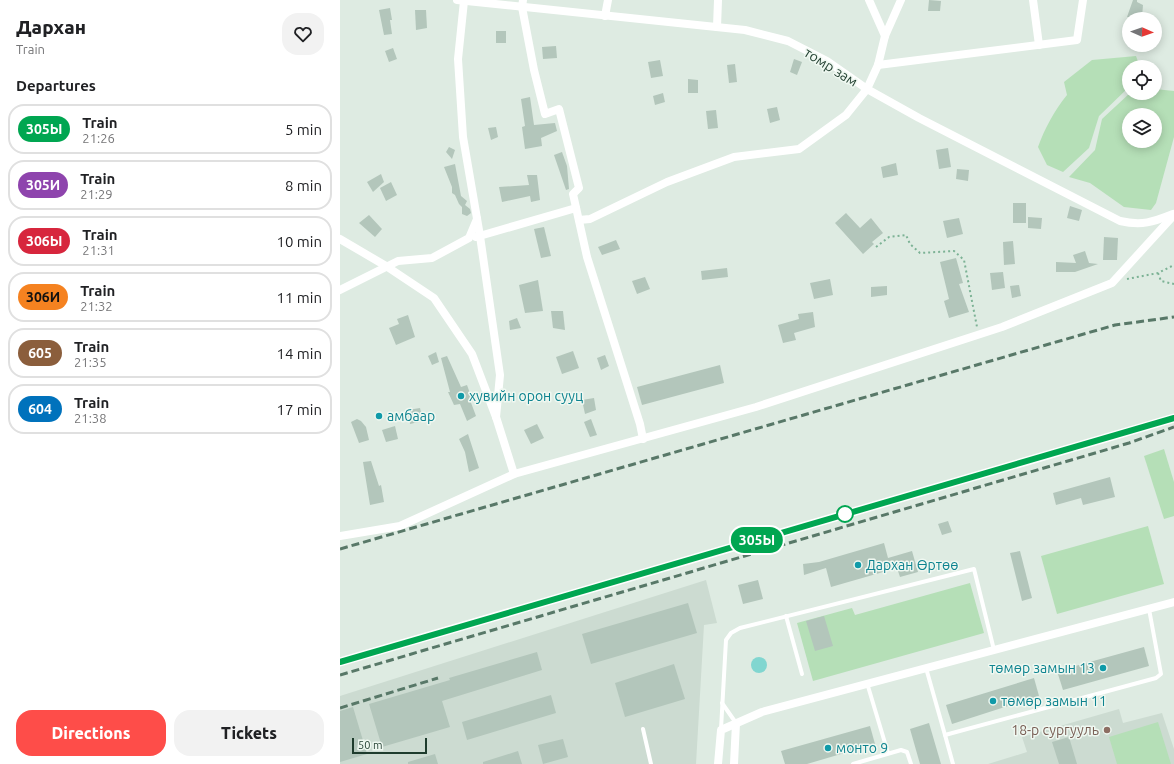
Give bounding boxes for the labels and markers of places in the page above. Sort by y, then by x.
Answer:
place label: хувийн орон сууц [469,388,583,404]
marker: хувийн орон сууц [456,391,466,401]
place label: амбаар [387,408,435,424]
marker: амбаар [374,411,384,421]
unlabelled marker [836,505,854,523]
place label: Дархан Өртөө [866,557,958,573]
marker: Дархан Өртөө [853,560,863,570]
place label: төмөр замын 13 [989,660,1095,676]
marker: төмөр замын 13 [1098,663,1108,673]
place label: төмөр замын 11 [1001,693,1107,709]
marker: төмөр замын 11 [988,696,998,706]
place label: 18-р сургууль [1011,722,1099,738]
marker: 18-р сургууль [1102,725,1112,735]
place label: монто 9 [836,740,888,756]
marker: монто 9 [823,743,833,753]

